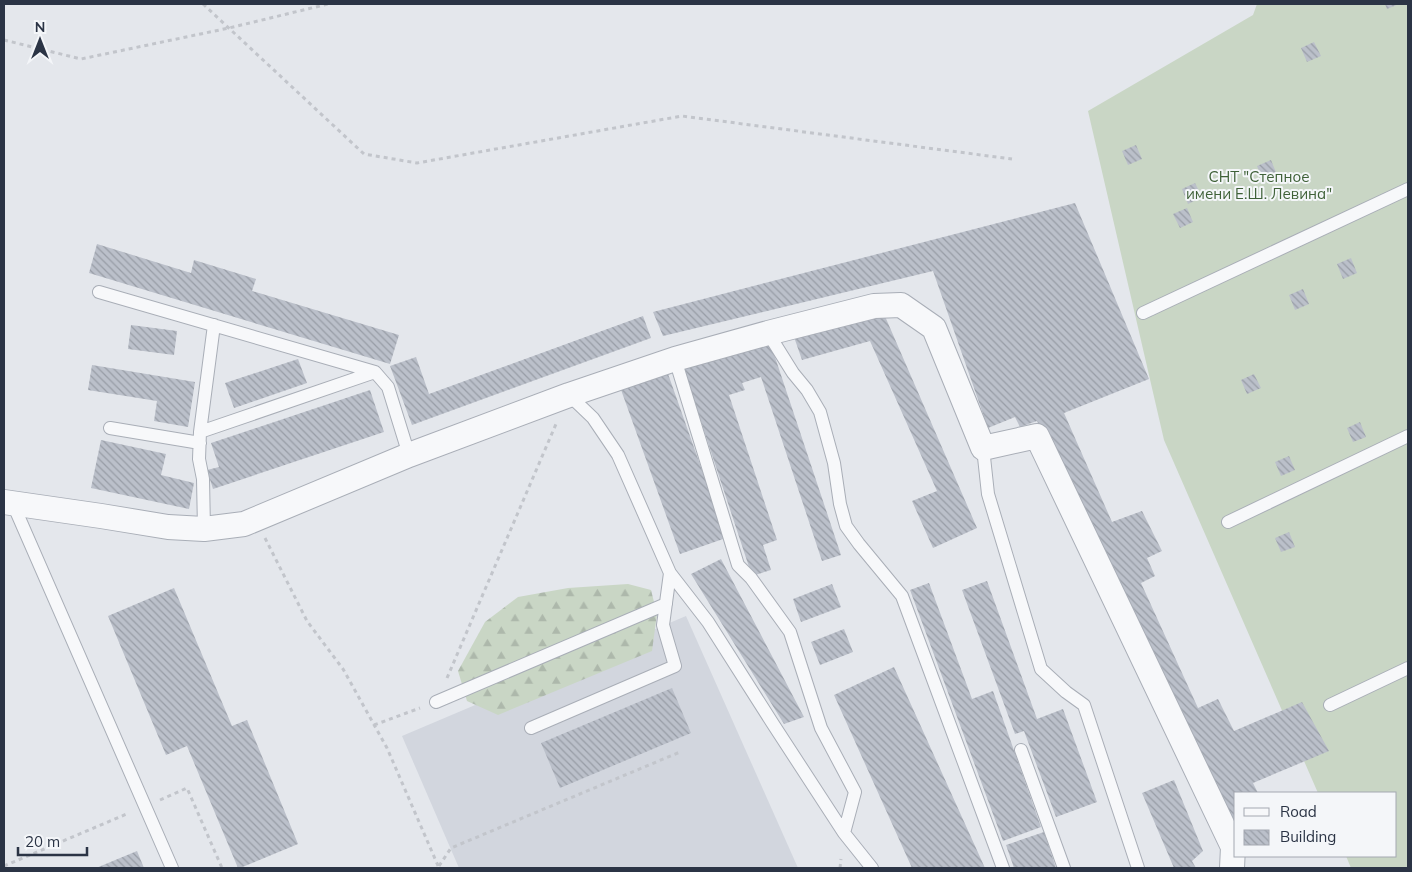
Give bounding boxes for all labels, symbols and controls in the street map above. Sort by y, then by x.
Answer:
north arrow [15,15,65,65]
text: N [35,18,45,36]
park label: СНТ "Степное имени Е.Ш. Левина" [1186,167,1332,203]
legend [1234,792,1397,857]
text: Road [1280,802,1317,821]
scale bar [18,824,86,856]
text: Building [1280,827,1336,846]
text: 20 m [25,832,60,851]

